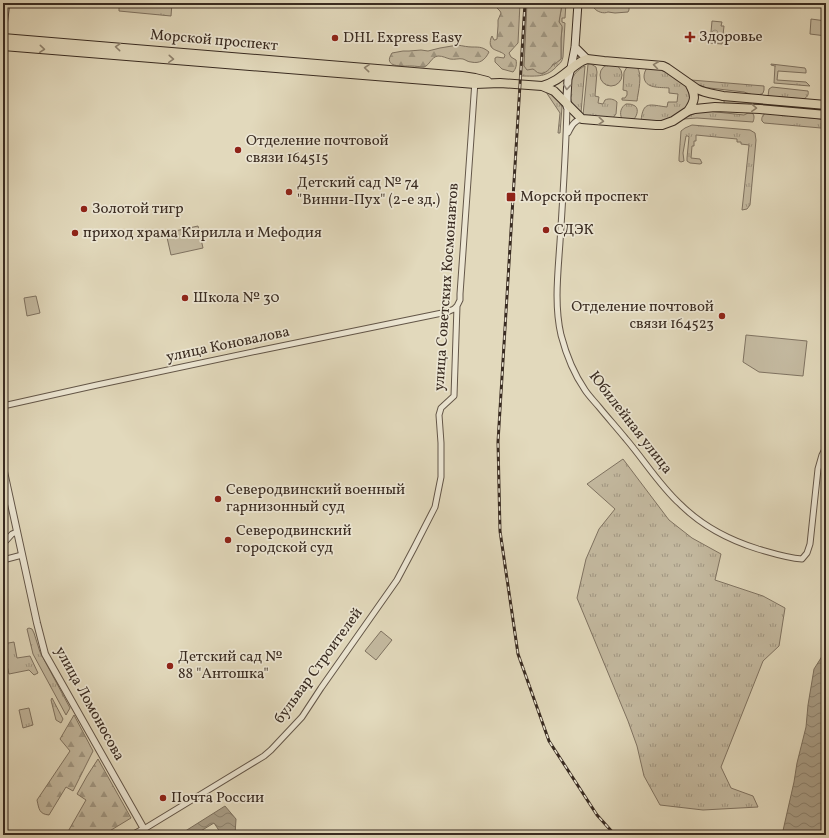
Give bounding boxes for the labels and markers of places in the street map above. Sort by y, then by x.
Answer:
place label: Здоровье [699,27,763,48]
place label: DHL Express Easy [343,28,462,49]
marker: Здоровье [684,31,696,43]
marker: DHL Express Easy [330,33,340,43]
place label: Отделение почтовой связи 164515 [246,131,389,169]
marker: Отделение почтовой связи 164515 [233,145,243,155]
place label: Детский сад № 74 "Винни-Пух" (2-е зд.) [297,173,440,211]
marker: Детский сад № 74 "Винни-Пух" (2-е зд.) [284,187,294,197]
place label: Морской проспект [520,187,649,208]
marker: Морской проспект [505,191,517,203]
place label: Золотой тигр [92,199,184,220]
marker: Золотой тигр [79,204,89,214]
place label: СДЭК [554,220,594,241]
place label: приход храма Кирилла и Мефодия [83,223,322,244]
marker: СДЭК [541,225,551,235]
marker: приход храма Кирилла и Мефодия [70,228,80,238]
place label: Школа № 30 [193,288,279,309]
marker: Школа № 30 [180,293,190,303]
place label: Отделение почтовой связи 164523 [571,297,714,335]
marker: Отделение почтовой связи 164523 [717,311,727,321]
place label: Северодвинский военный гарнизонный суд [226,480,405,518]
marker: Северодвинский военный гарнизонный суд [213,494,223,504]
place label: Северодвинский городской суд [236,521,352,559]
marker: Северодвинский городской суд [223,535,233,545]
place label: Детский сад № 88 "Антошка" [178,647,283,685]
marker: Детский сад № 88 "Антошка" [165,661,175,671]
place label: Почта России [171,788,264,809]
marker: Почта России [158,793,168,803]

